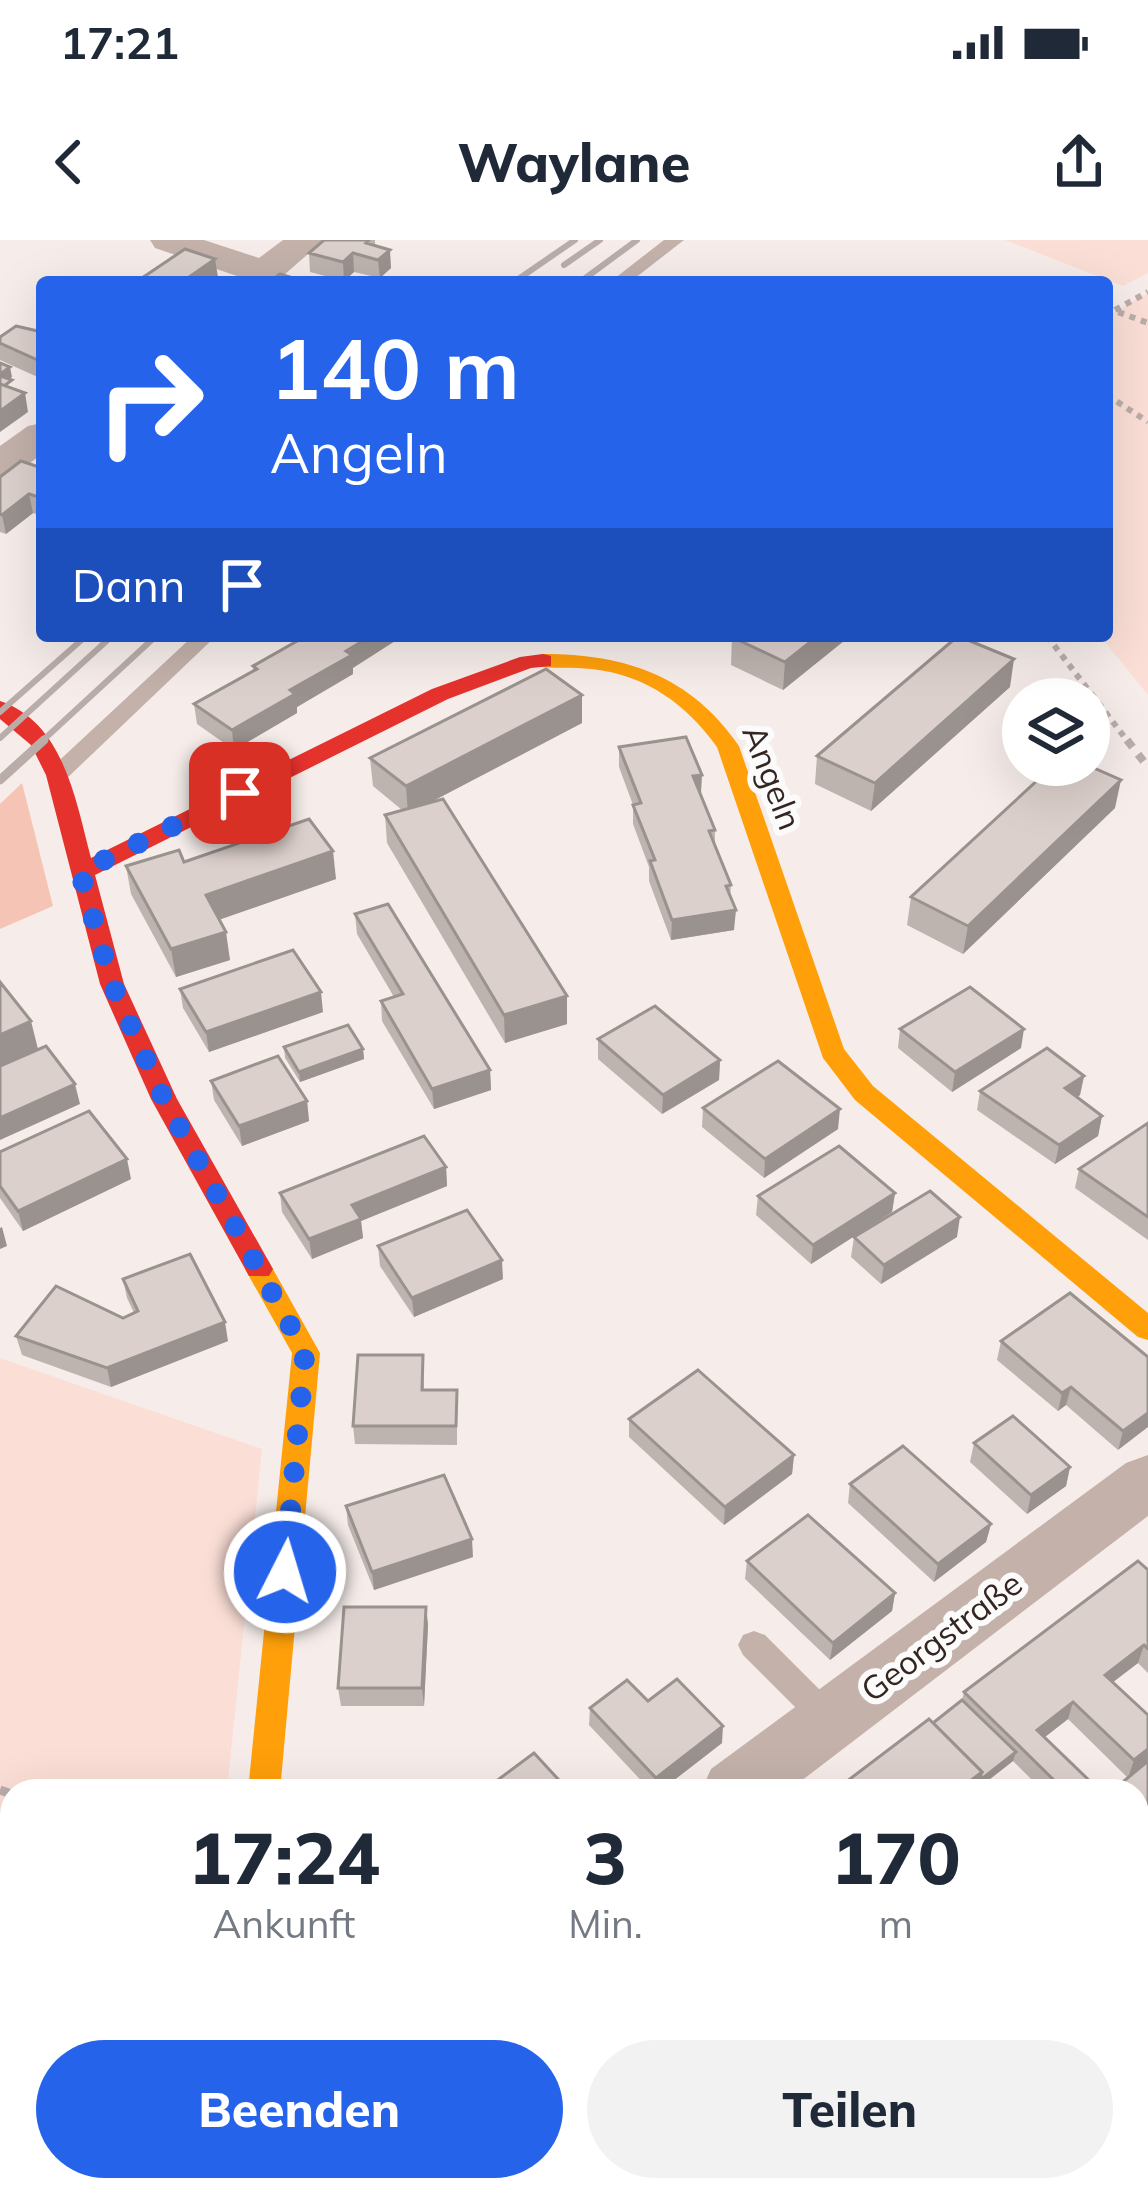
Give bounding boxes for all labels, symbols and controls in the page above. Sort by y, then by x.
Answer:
text: 17:21 [60,14,179,70]
text: Waylane [458,128,690,196]
icon: back [36,129,102,195]
icon: share [1046,129,1112,195]
text: 140 m [270,315,520,420]
icon: right [72,324,228,480]
text: Angeln [270,419,448,487]
icon: arrive [209,552,275,618]
text: Dann [72,557,185,613]
map controls [1002,678,1110,786]
button: layers [1002,678,1110,786]
street label: Angeln [734,719,812,835]
pin [189,742,291,844]
icon: arrive [207,760,273,826]
position arrow [222,1509,348,1635]
street label: Georgstraße [852,1562,1030,1710]
text: 17:24 [188,1812,380,1902]
text: 3 [584,1812,627,1902]
text: 170 [831,1812,961,1902]
text: Ankunft [213,1899,356,1948]
text: Min. [568,1899,643,1948]
text: m [879,1899,913,1948]
button: Beenden [36,2040,563,2178]
button: Teilen [587,2040,1113,2178]

